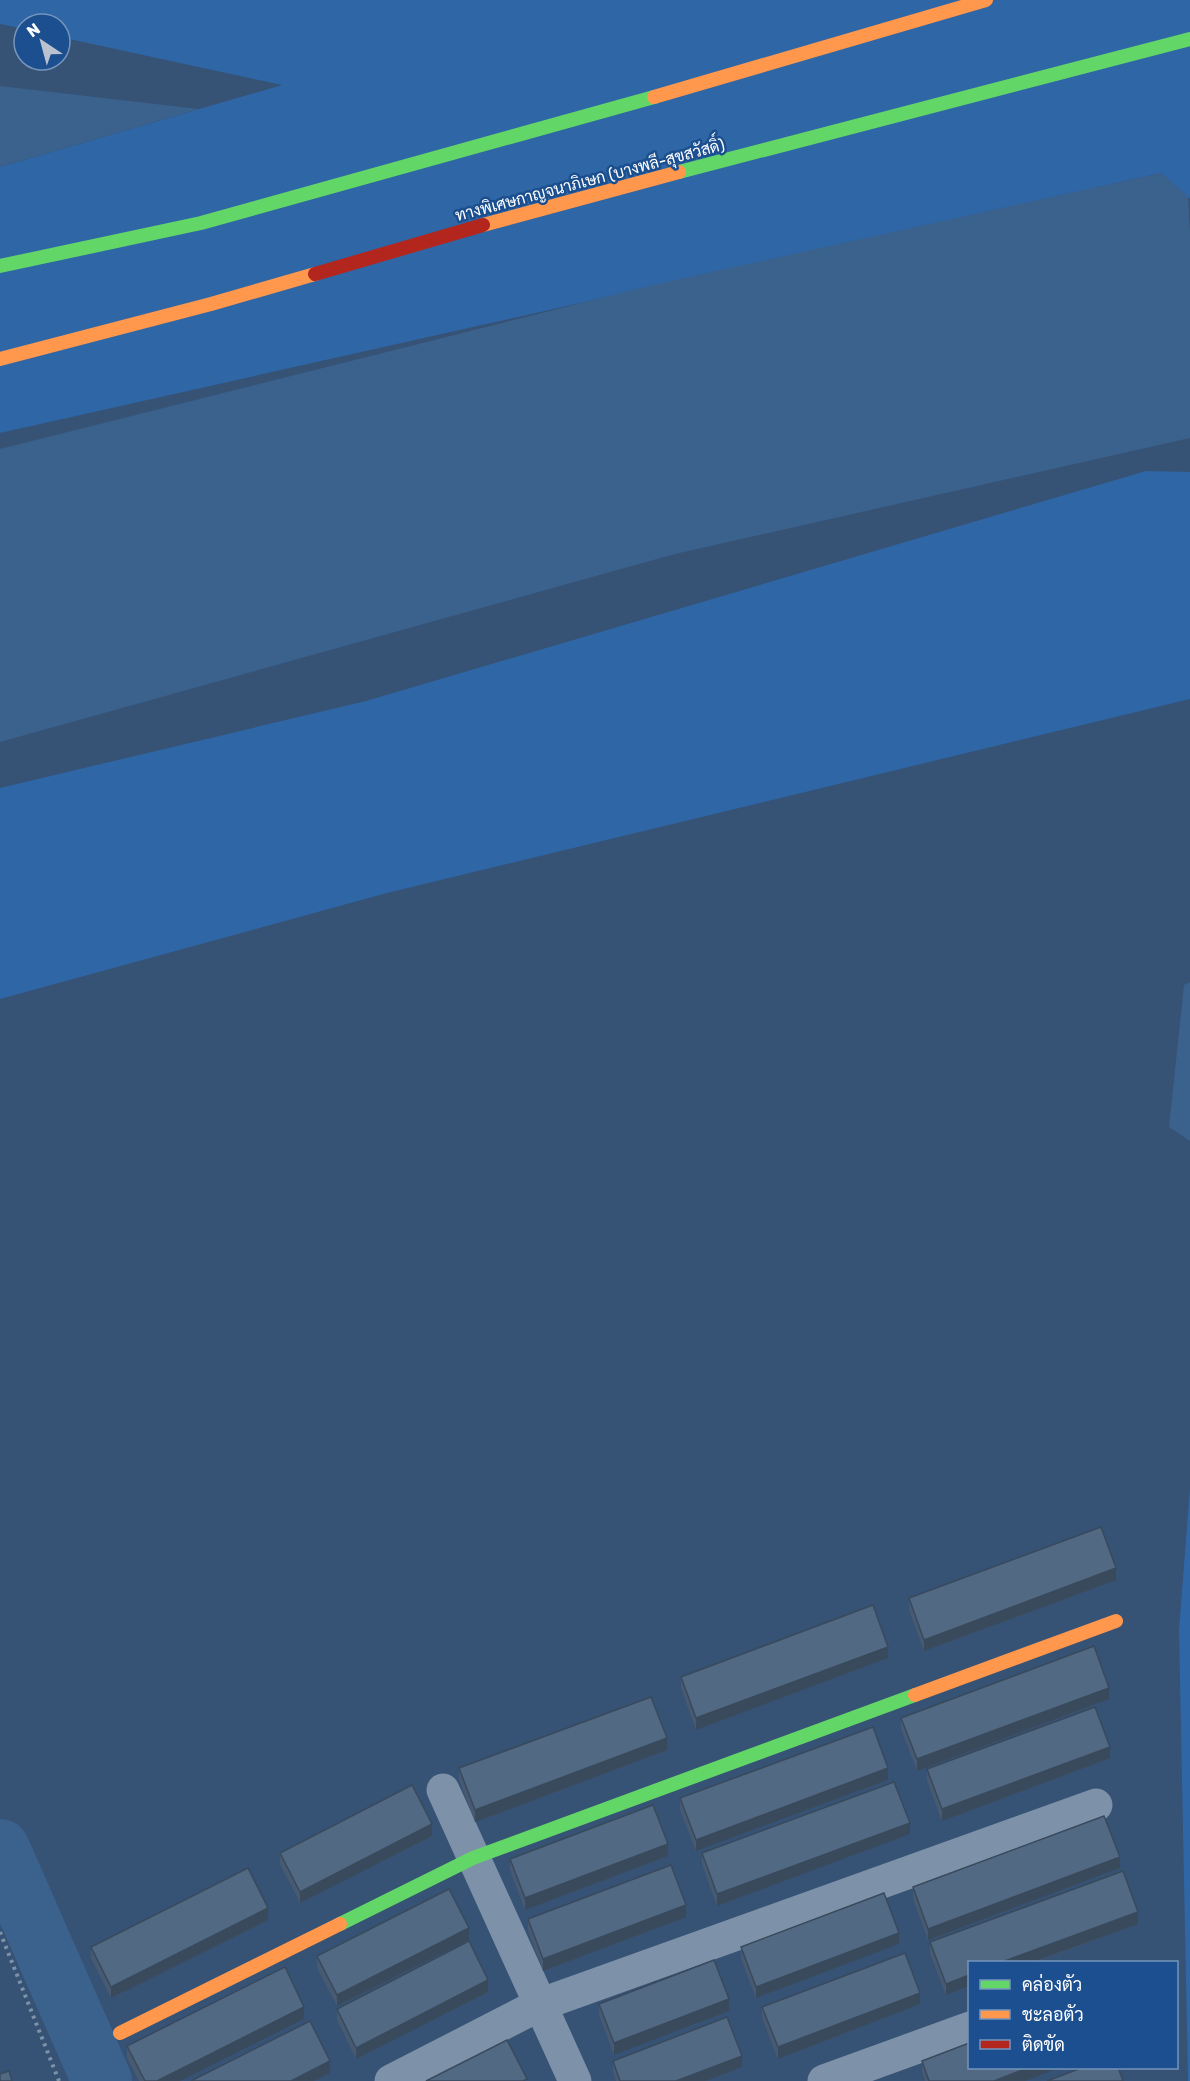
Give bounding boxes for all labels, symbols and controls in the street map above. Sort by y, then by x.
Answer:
north arrow [12,12,72,72]
text: N [23,19,44,41]
street label: ทางพิเศษกาญจนาภิเษก (บางพลี-สุขสวัสดิ์) [452,130,727,227]
legend [968,1961,1178,2069]
text: คล่องตัว [1022,1973,1082,1996]
text: ชะลอตัว [1022,2004,1084,2026]
text: ติดขัด [1022,2034,1065,2056]

